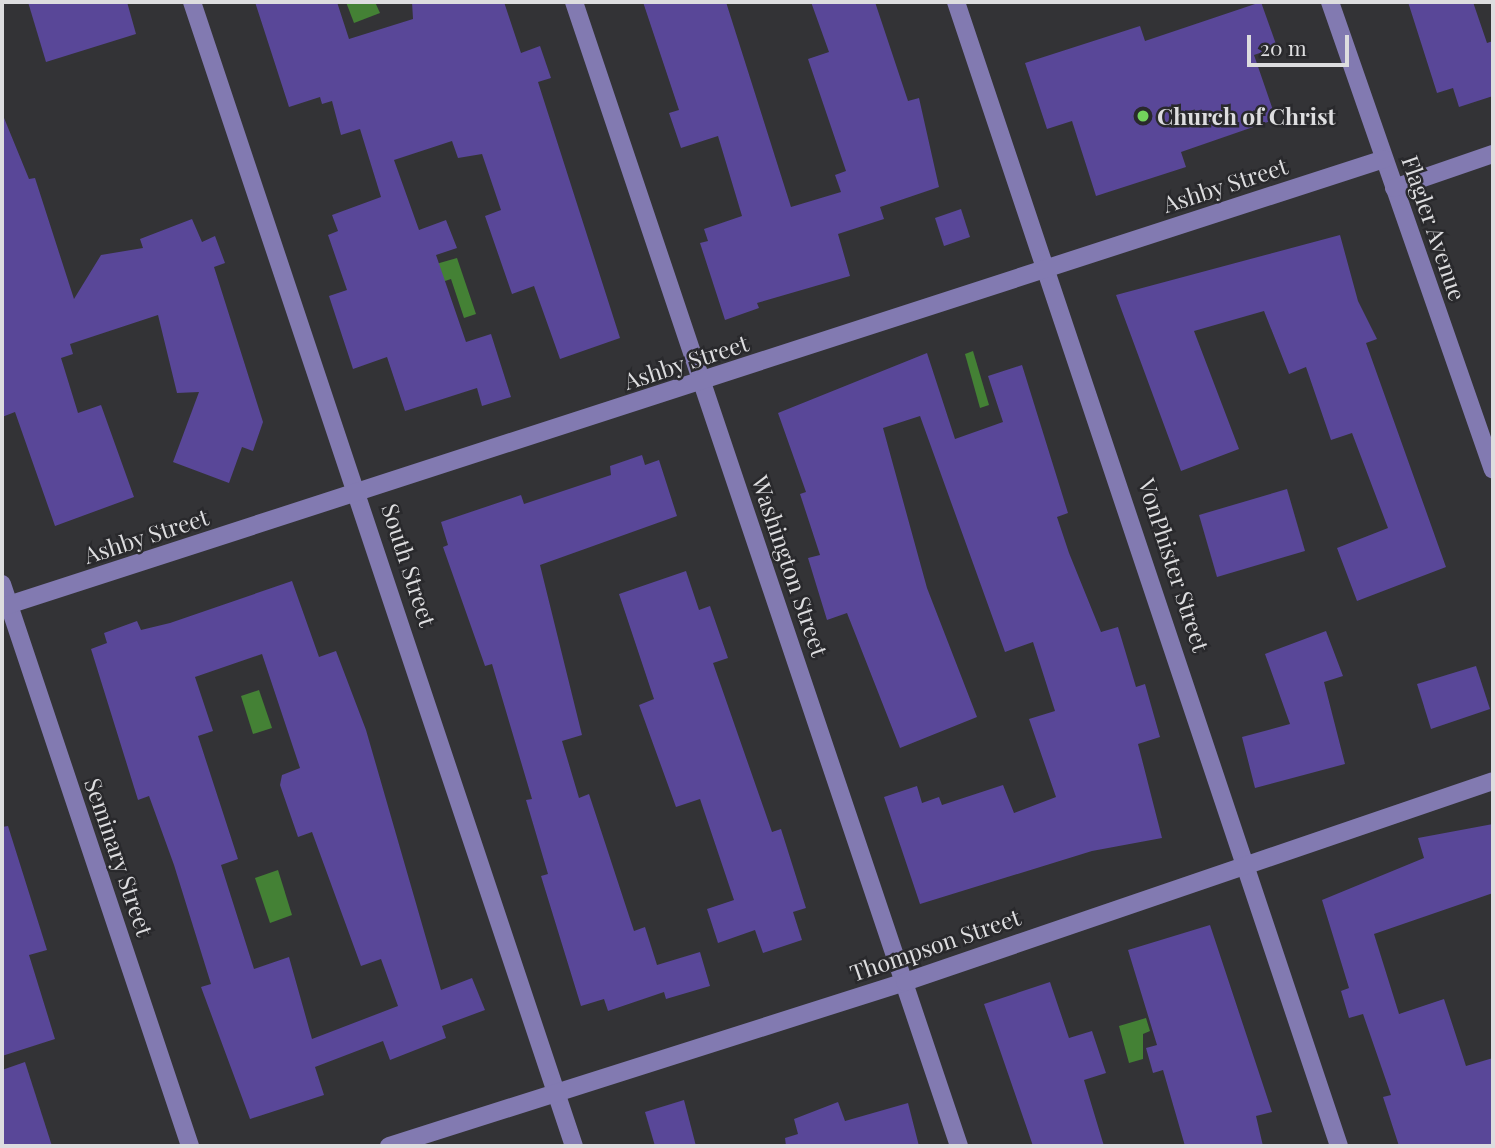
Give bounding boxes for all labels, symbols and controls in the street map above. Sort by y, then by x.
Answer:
scale bar [1250,21,1352,65]
text: 20 m [1260,33,1307,61]
place label: Church of Christ [1157,102,1336,130]
marker: Church of Christ [1135,108,1151,124]
street label: Flagler Avenue [1396,151,1472,305]
street label: Ashby Street [1159,152,1291,218]
street label: Ashby Street [620,329,752,395]
street label: Washington Street [746,472,834,660]
street label: VonPhister Street [1133,475,1215,655]
street label: South Street [376,500,442,630]
street label: Ashby Street [80,503,212,569]
street label: Seminary Street [79,774,159,940]
street label: Thompson Street [846,903,1024,987]

